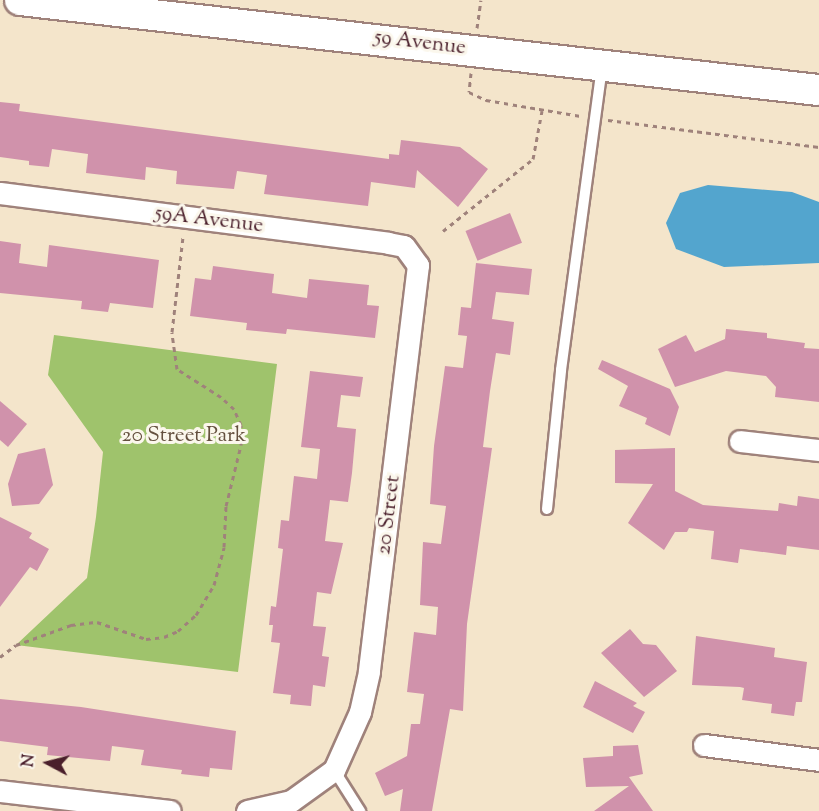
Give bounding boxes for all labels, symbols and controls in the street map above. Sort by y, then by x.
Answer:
street label: 59 Avenue [373,25,467,61]
street label: 59A Avenue [153,201,265,239]
park label: 20 Street Park [122,423,246,449]
street label: 20 Street [372,474,406,556]
north arrow [18,733,78,793]
text: N [17,753,42,768]

